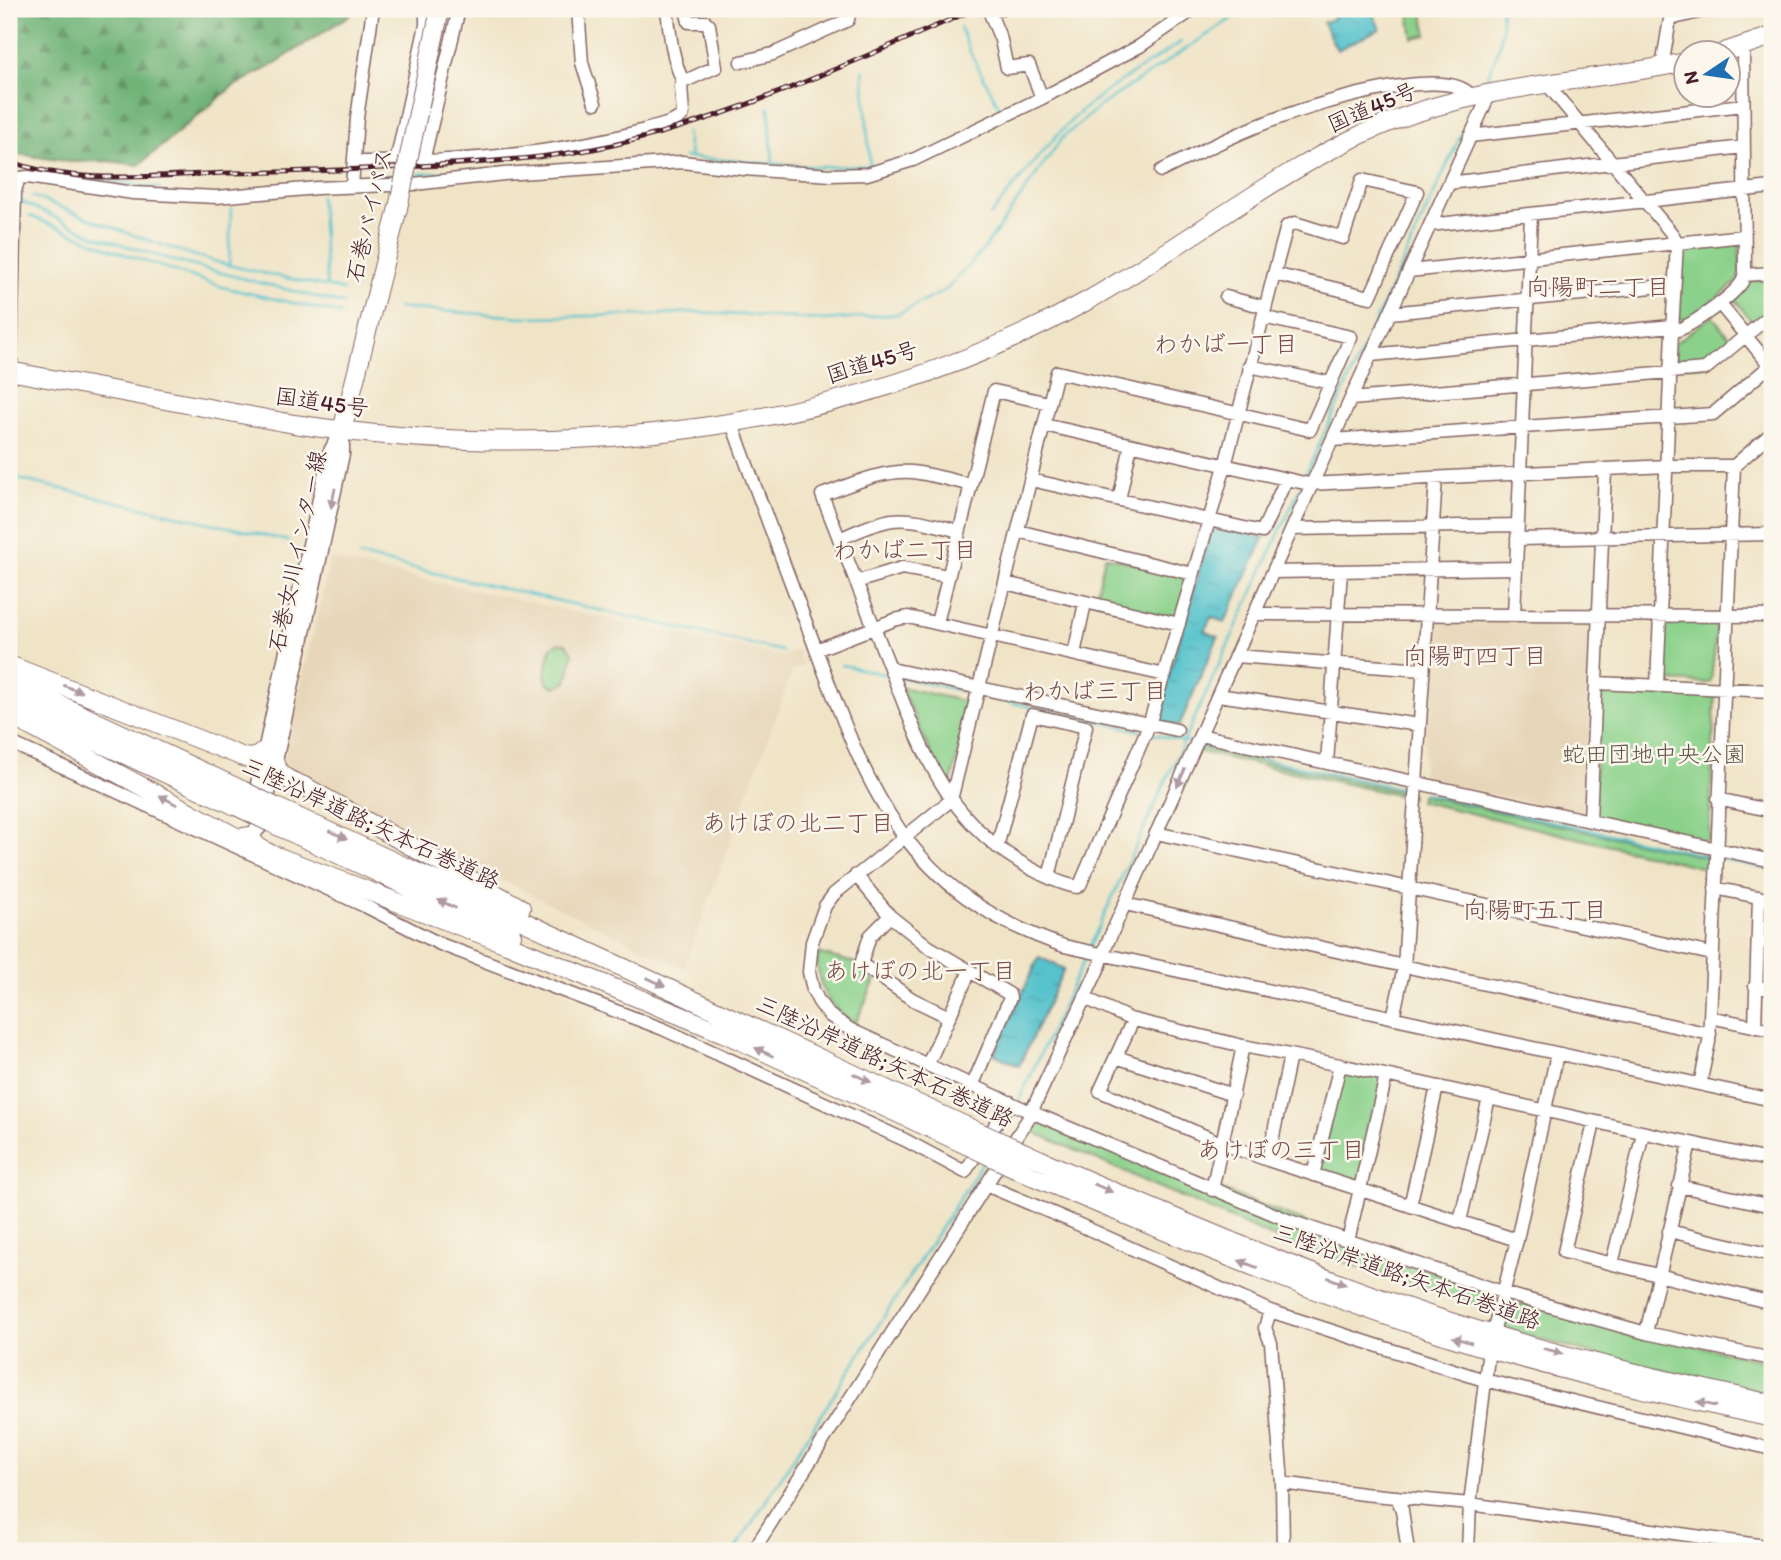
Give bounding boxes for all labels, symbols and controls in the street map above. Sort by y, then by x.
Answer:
north arrow [1672,38,1742,108]
text: N [1678,69,1704,87]
street label: 国道45号 [1323,76,1421,138]
street label: 石巻バイパス [340,145,398,285]
district label: 向陽町二丁目 [1526,272,1670,301]
district label: わかば一丁目 [1154,329,1298,358]
street label: 国道45号 [823,335,921,389]
street label: 国道45号 [273,382,371,422]
street label: 石巻女川インター線 [262,447,332,655]
one-way arrow [327,487,338,509]
district label: わかば二丁目 [833,535,977,564]
district label: 向陽町四丁目 [1403,641,1547,670]
district label: わかば三丁目 [1023,676,1167,705]
one-way arrow [62,684,83,695]
park label: 蛇田団地中央公園 [1562,740,1746,768]
street label: 三陸沿岸道路;矢本石巻道路 [237,751,505,895]
one-way arrow [1175,768,1186,789]
one-way arrow [158,794,177,806]
district label: あけぼの北二丁目 [702,808,894,837]
one-way arrow [328,830,349,841]
district label: 向陽町五丁目 [1463,895,1607,924]
one-way arrow [437,899,457,910]
district label: あけぼの北一丁目 [824,956,1016,985]
one-way arrow [646,976,666,988]
street label: 三陸沿岸道路;矢本石巻道路 [751,989,1019,1133]
one-way arrow [754,1046,774,1058]
one-way arrow [852,1073,873,1084]
district label: あけぼの三丁目 [1197,1135,1365,1164]
one-way arrow [1093,1182,1113,1194]
street label: 三陸沿岸道路;矢本石巻道路 [1269,1217,1545,1335]
one-way arrow [1237,1258,1258,1269]
one-way arrow [1326,1276,1347,1287]
one-way arrow [1451,1335,1472,1345]
one-way arrow [1543,1347,1564,1357]
one-way arrow [1695,1398,1717,1409]

